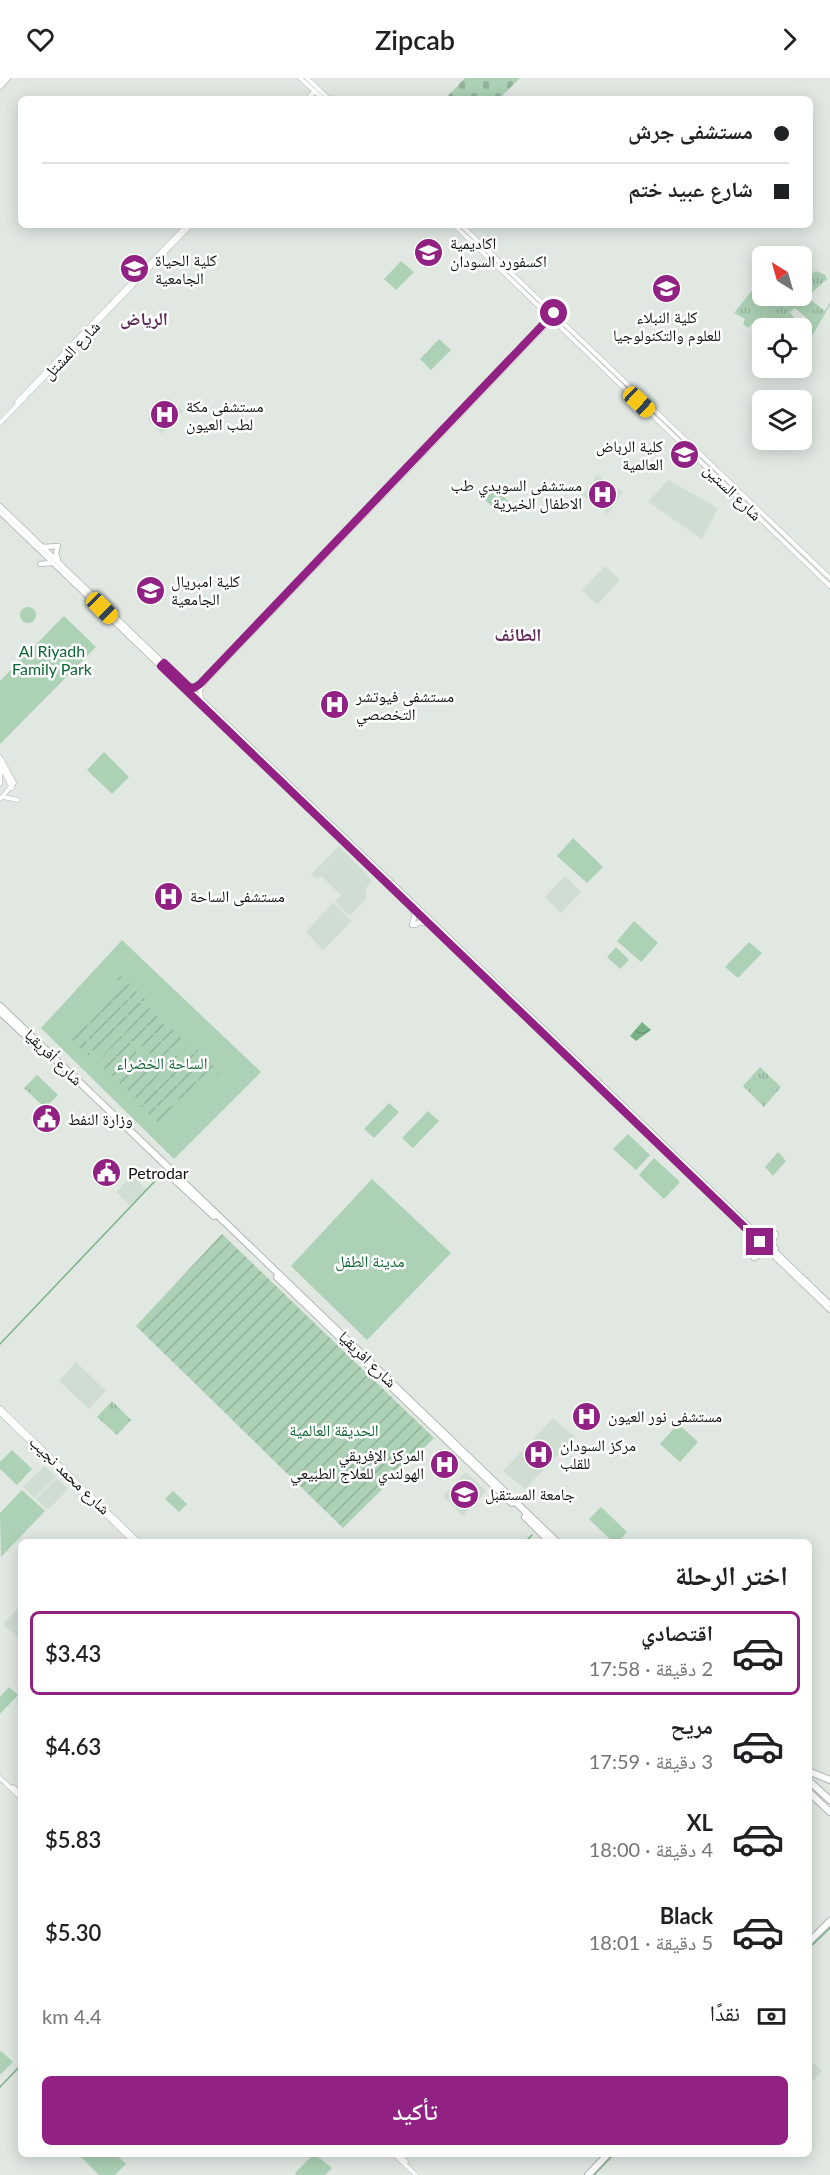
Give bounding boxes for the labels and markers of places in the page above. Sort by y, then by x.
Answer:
place label: اكاديمية اكسفورد السودان [450,233,547,272]
school or university icon: اكاديمية اكسفورد السودان [413,236,445,268]
place label: كلية الحياة الجامعية [155,250,217,287]
school or university icon: كلية الحياة الجامعية [118,253,150,285]
school or university icon: كلية النبلاء للعلوم والتكنولوجيا [651,273,683,305]
place label: كلية النبلاء للعلوم والتكنولوجيا [613,307,721,346]
place label: مستشفى مكة لطب العيون [186,396,263,435]
hospital icon: مستشفى مكة لطب العيون [149,399,181,431]
place label: كلية الرباض العالمية [596,436,663,473]
school or university icon: كلية الرباض العالمية [668,439,700,471]
place label: مستشفى السويدي طب الاطفال الخيرية [450,475,582,514]
hospital icon: مستشفى السويدي طب الاطفال الخيرية [587,478,619,510]
place label: كلية امبريال الجامعية [171,571,240,608]
school or university icon: كلية امبريال الجامعية [134,574,166,606]
place label: مستشفى فيوتشر التخصصي [355,686,454,727]
hospital icon: مستشفى فيوتشر التخصصي [319,689,351,721]
hospital icon: مستشفى الساحة [153,880,185,912]
place label: مستشفى الساحة [190,886,285,907]
public building icon: وزارة النفط [31,1103,63,1135]
place label: وزارة النفط [68,1109,133,1129]
public building icon: Petrodar [91,1157,123,1189]
place label: Petrodar [128,1163,189,1182]
hospital icon: مستشفى نور العيون [571,1400,603,1432]
place label: مستشفى نور العيون [608,1406,722,1427]
place label: مركز السودان للقلب [560,1435,636,1472]
hospital icon: مركز السودان للقلب [523,1438,555,1470]
place label: المركز الإفريقي الهولندي للعلاج الطبيعي [290,1445,424,1486]
hospital icon: المركز الإفريقي الهولندي للعلاج الطبيعي [429,1448,461,1480]
school or university icon: جامعة المستقبل [448,1478,480,1510]
place label: جامعة المستقبل [485,1484,575,1505]

